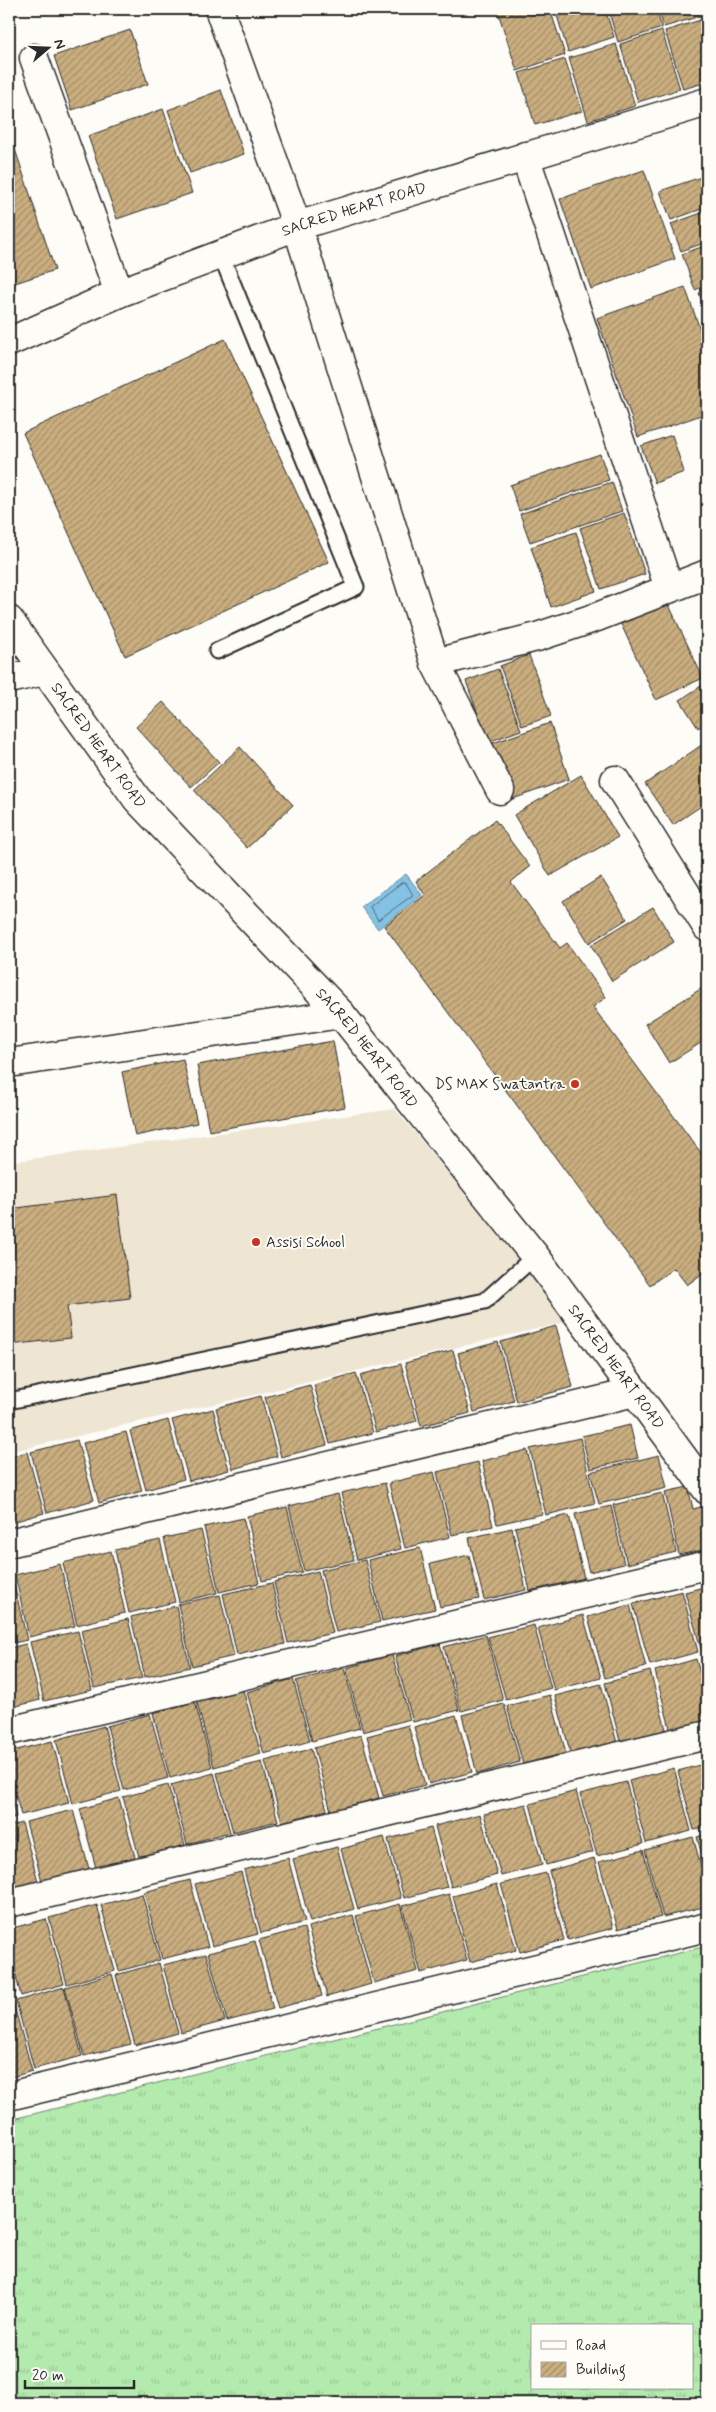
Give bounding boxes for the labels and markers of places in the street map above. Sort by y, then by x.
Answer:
place label: DS MAX Swatantra [435,1075,566,1095]
marker: DS MAX Swatantra [569,1078,581,1090]
place label: Assisi School [266,1233,345,1253]
marker: Assisi School [250,1236,262,1248]

